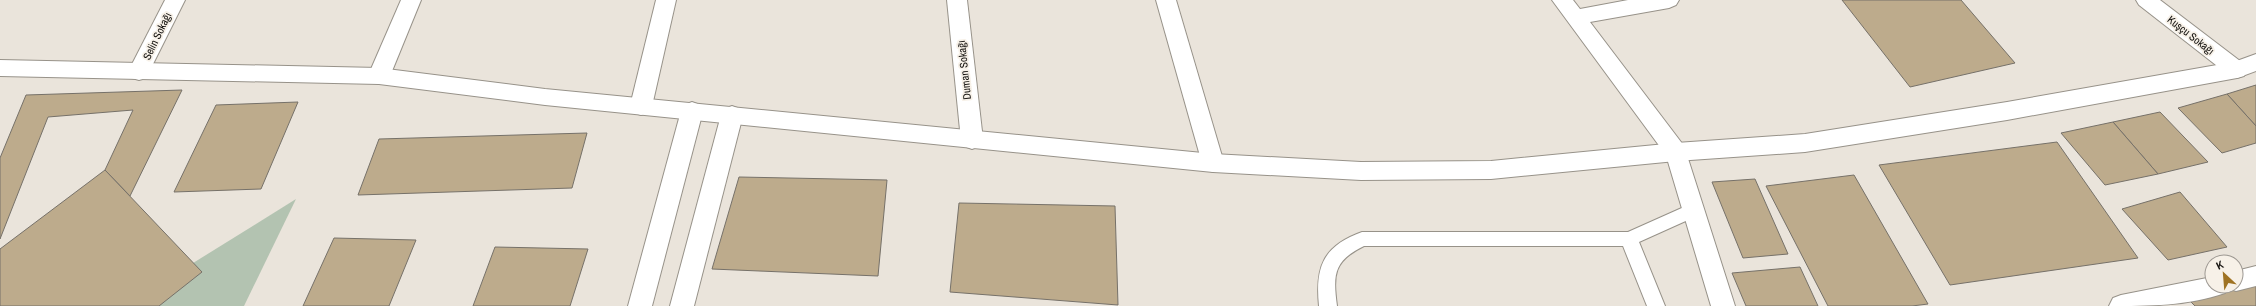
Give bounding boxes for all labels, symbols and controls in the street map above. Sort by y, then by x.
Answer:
street label: Selin Sokağı [139,10,175,62]
street label: Kuşçu Sokağı [2165,12,2217,58]
street label: Duman Sokağı [954,40,974,100]
north arrow [2204,254,2244,294]
text: K [2214,257,2226,273]

